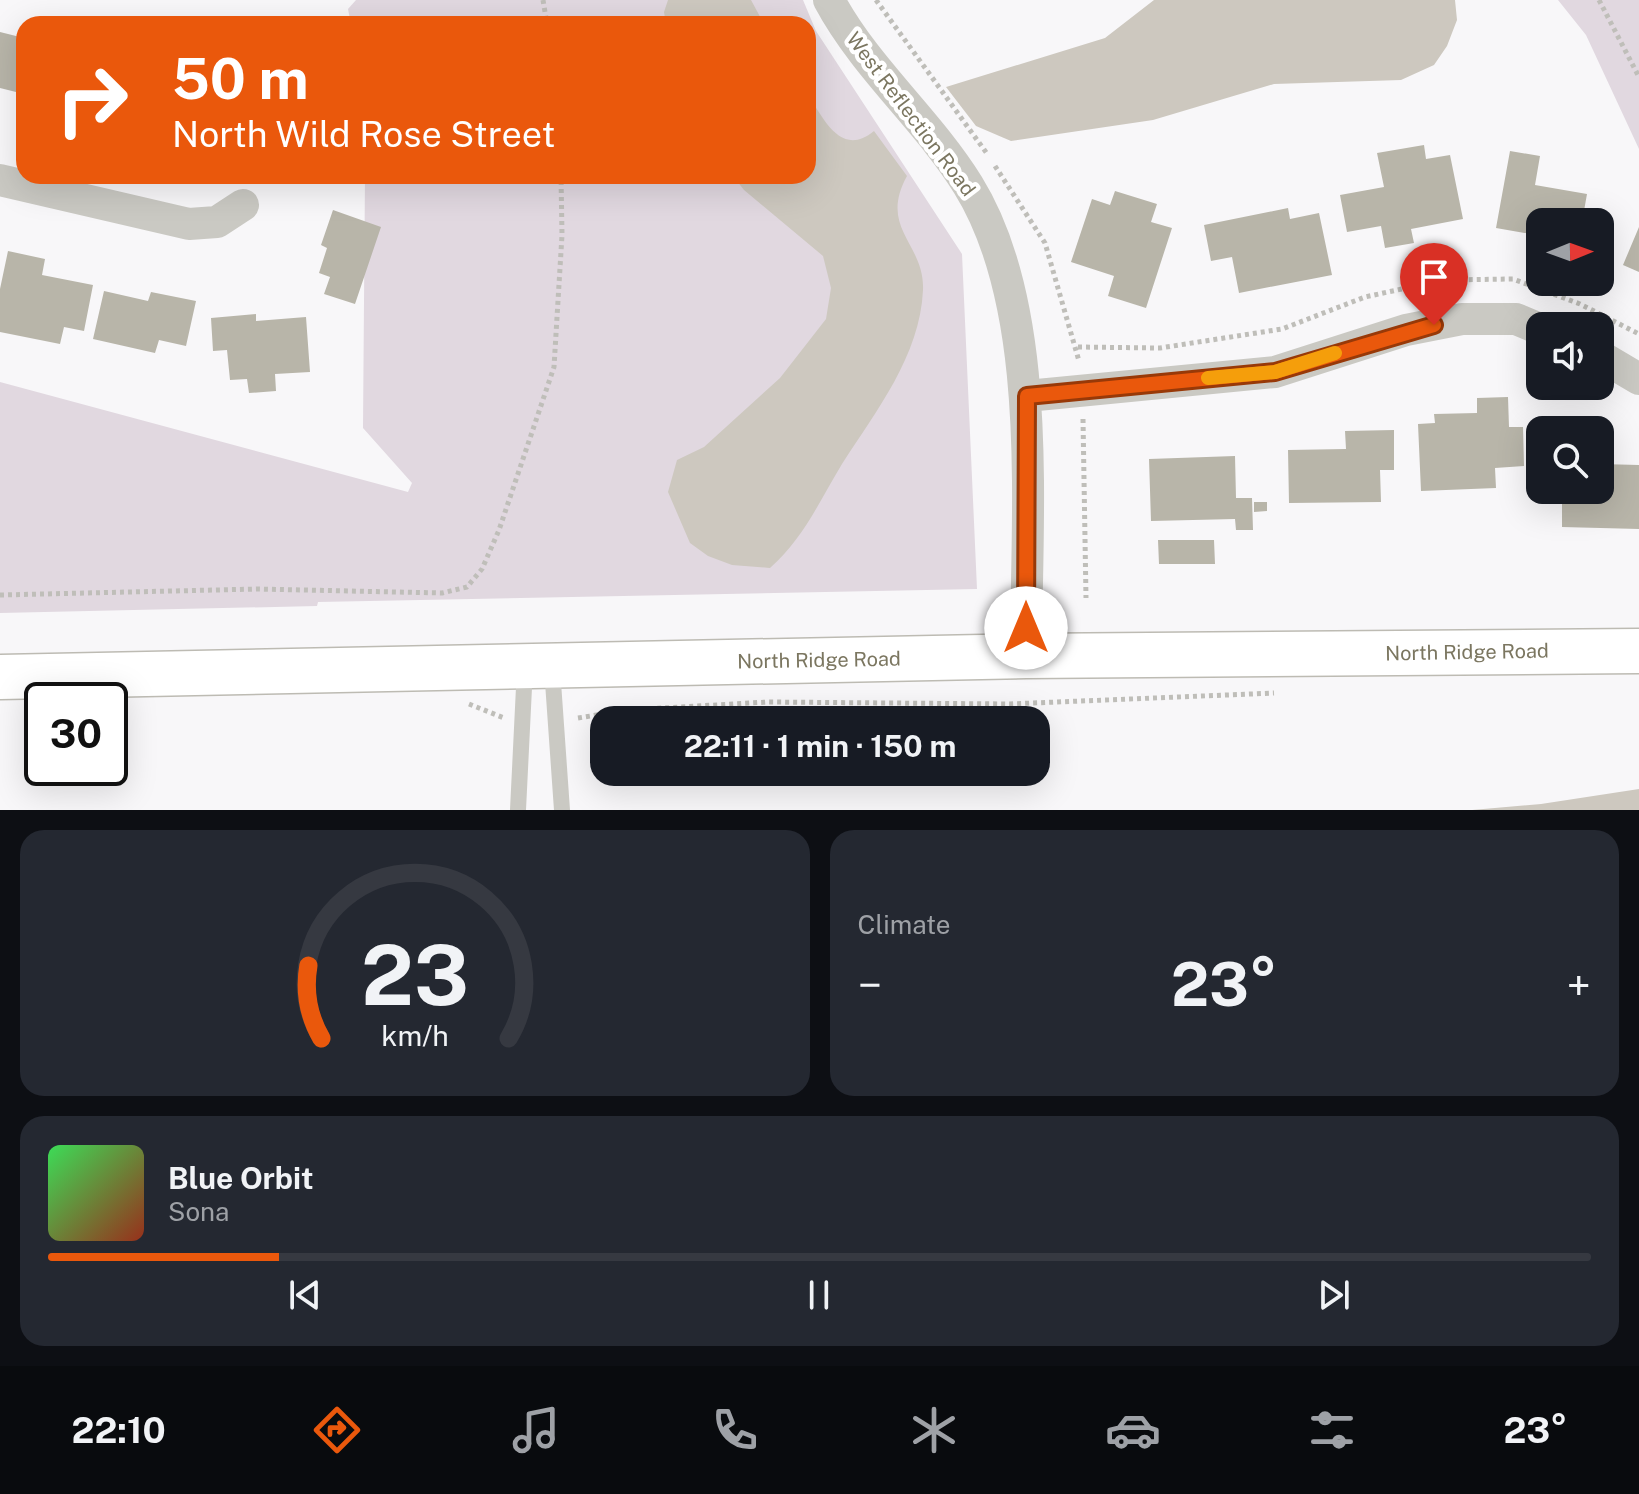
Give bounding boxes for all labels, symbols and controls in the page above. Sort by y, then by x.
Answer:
street label: West Reflection Road [842,27,980,201]
text: 50 m [172,46,309,112]
icon: right [40,48,144,152]
text: North Wild Rose Street [172,113,555,155]
north arrow [1526,208,1614,296]
map controls [1526,208,1614,504]
pin [1400,243,1468,325]
icon: arrive [1412,255,1456,299]
button: sound [1526,312,1614,400]
button: search [1526,416,1614,504]
position arrow [984,586,1068,670]
street label: North Ridge Road [1385,639,1549,665]
street label: North Ridge Road [737,647,901,673]
speed limit sign: 30 [24,682,128,786]
text: 22:11 · 1 min · 150 m [684,728,956,764]
text: Climate [858,909,951,940]
text: 23 [361,926,469,1024]
text: 23° [1171,949,1277,1020]
text: − [858,959,882,1011]
text: + [1567,959,1591,1011]
text: km/h [381,1019,448,1052]
text: Blue Orbit [168,1160,314,1196]
text: Sona [168,1196,229,1227]
icon: previous [283,1273,327,1317]
icon: pause [797,1273,841,1317]
icon: next [1312,1273,1356,1317]
icon: directions [309,1402,365,1458]
icon: music [508,1402,564,1458]
icon: phone [707,1402,763,1458]
icon: climate [906,1402,962,1458]
icon: car [1105,1402,1161,1458]
icon: filters [1304,1402,1360,1458]
text: 22:10 [72,1409,166,1451]
text: 23° [1503,1409,1567,1451]

